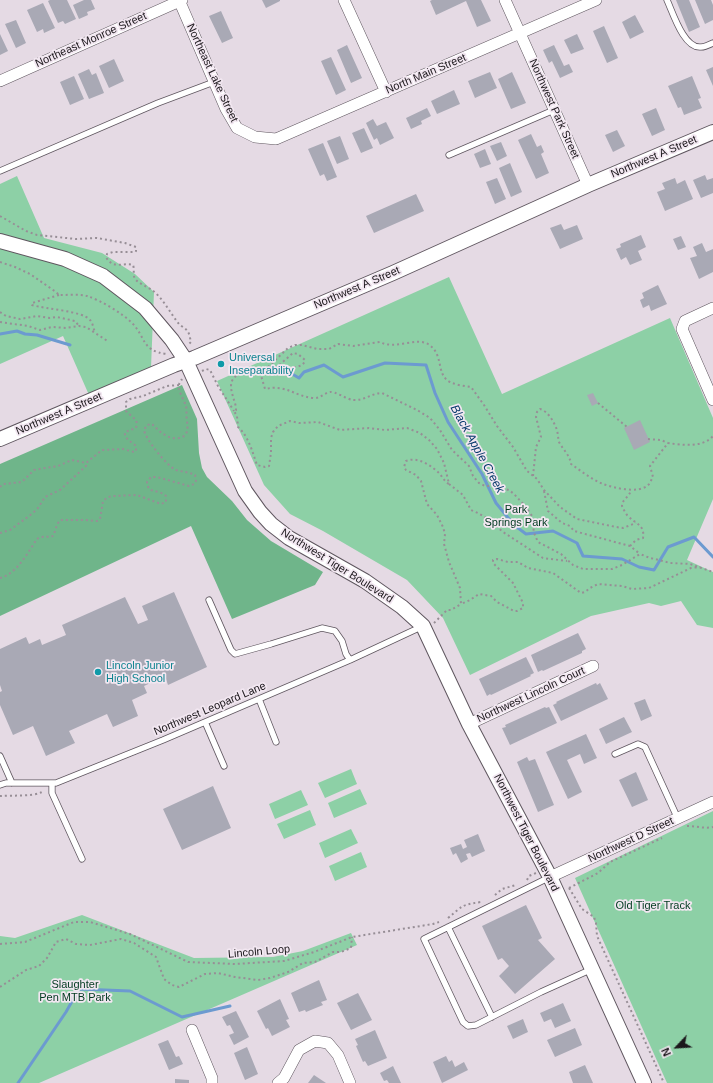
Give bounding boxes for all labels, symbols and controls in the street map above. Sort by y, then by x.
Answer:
street label: Northeast Monroe Street [33,9,149,71]
street label: Northeast Lake Street [183,22,241,124]
street label: North Main Street [384,51,468,97]
street label: Northwest Park Street [526,57,582,161]
street label: Northwest A Street [609,133,699,181]
street label: Northwest A Street [312,264,402,312]
place label: Universal Inseparability [229,351,294,377]
marker: Universal Inseparability [216,359,226,369]
street label: Northwest A Street [14,390,104,438]
water label: Black Apple Creek [447,402,507,496]
park label: Park Springs Park [485,503,547,529]
street label: Northwest Tiger Boulevard [278,526,396,606]
place label: Lincoln Junior High School [106,659,174,685]
street label: Northwest Lincoln Court [475,664,587,726]
marker: Lincoln Junior High School [93,667,103,677]
street label: Northwest Leopard Lane [152,679,268,739]
street label: Northwest Tiger Boulevard [491,772,561,894]
street label: Northwest D Street [586,814,676,866]
park label: Old Tiger Track [616,899,690,913]
street label: Lincoln Loop [227,943,291,961]
park label: Slaughter Pen MTB Park [39,978,111,1004]
north arrow [657,1027,697,1067]
text: N [659,1046,673,1058]

